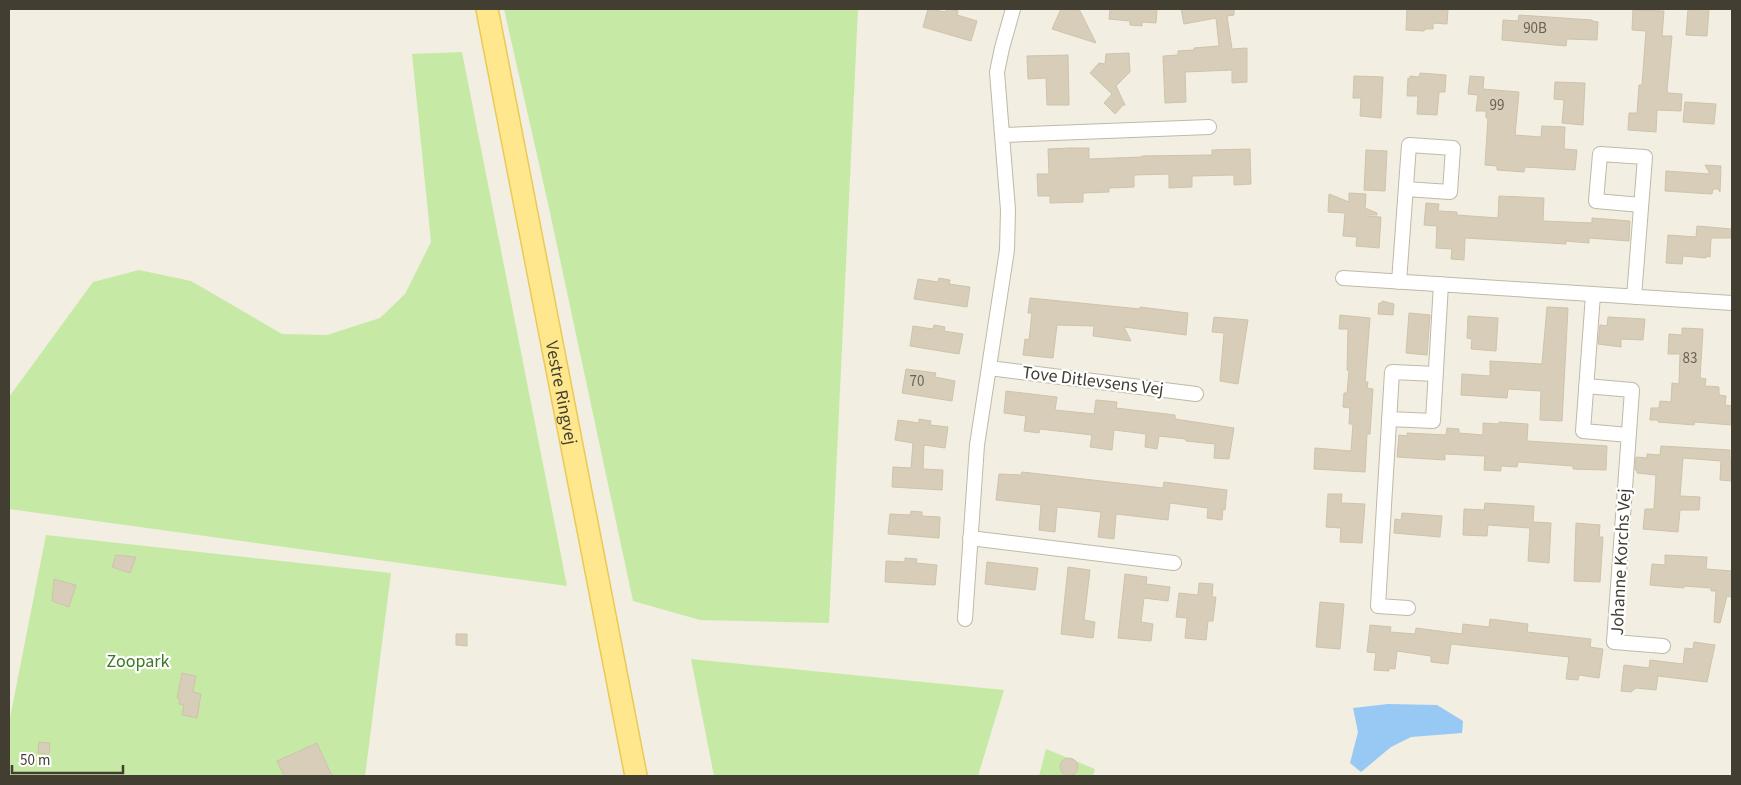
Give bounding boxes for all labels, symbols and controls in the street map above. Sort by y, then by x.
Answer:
house number: 90B [1523,18,1547,39]
house number: 99 [1490,95,1504,116]
street label: Vestre Ringvej [539,339,584,447]
house number: 83 [1683,348,1697,369]
street label: Tove Ditlevsens Vej [1021,360,1165,402]
house number: 70 [910,371,924,392]
street label: Johanne Korchs Vej [1605,488,1637,636]
park label: Zoopark [107,649,169,674]
scale bar [12,742,124,774]
text: 50 m [20,750,50,771]

